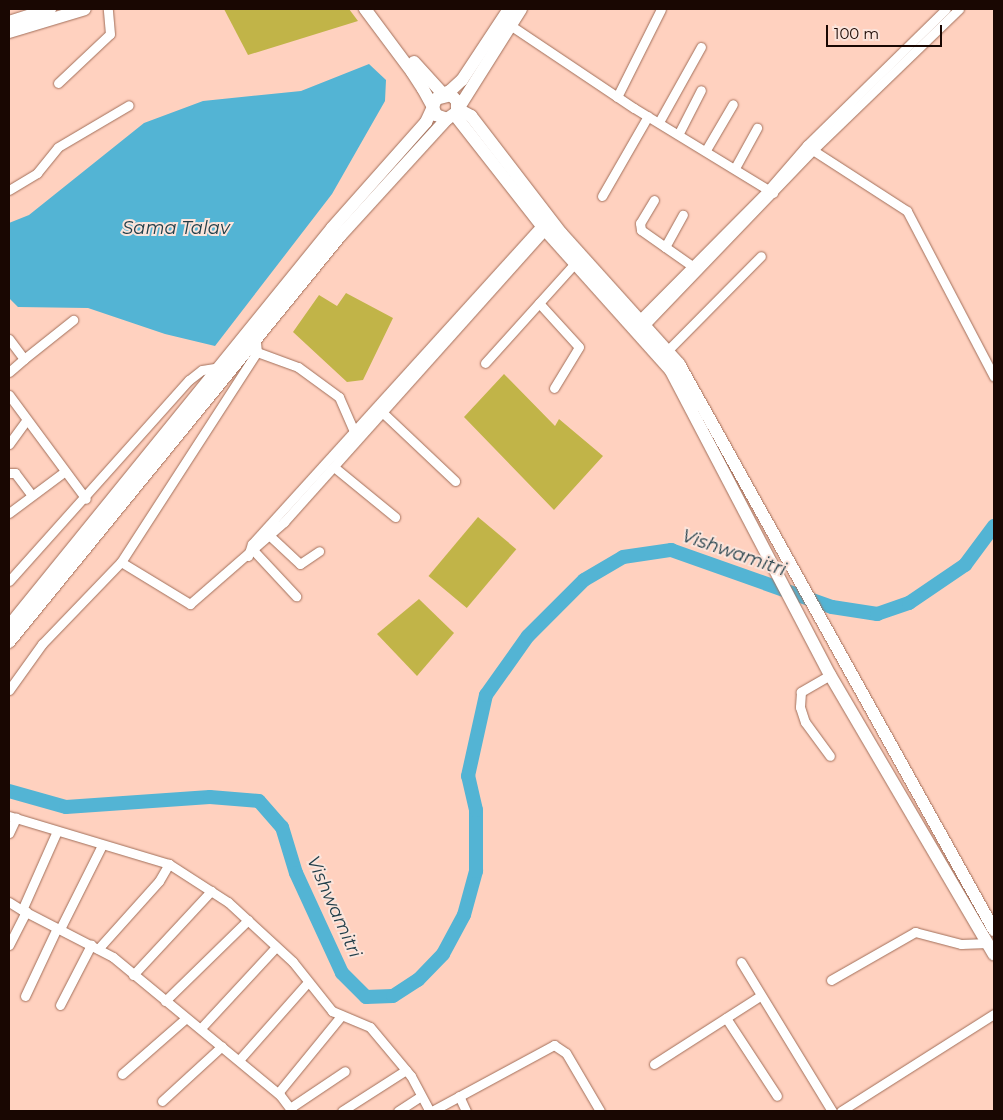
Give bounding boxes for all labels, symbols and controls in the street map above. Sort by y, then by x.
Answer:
scale bar [828,15,944,47]
text: 100 m [834,24,879,43]
water label: Sama Talav [122,217,230,239]
water label: Vishwamitri [679,525,789,581]
water label: Vishwamitri [302,853,366,961]

